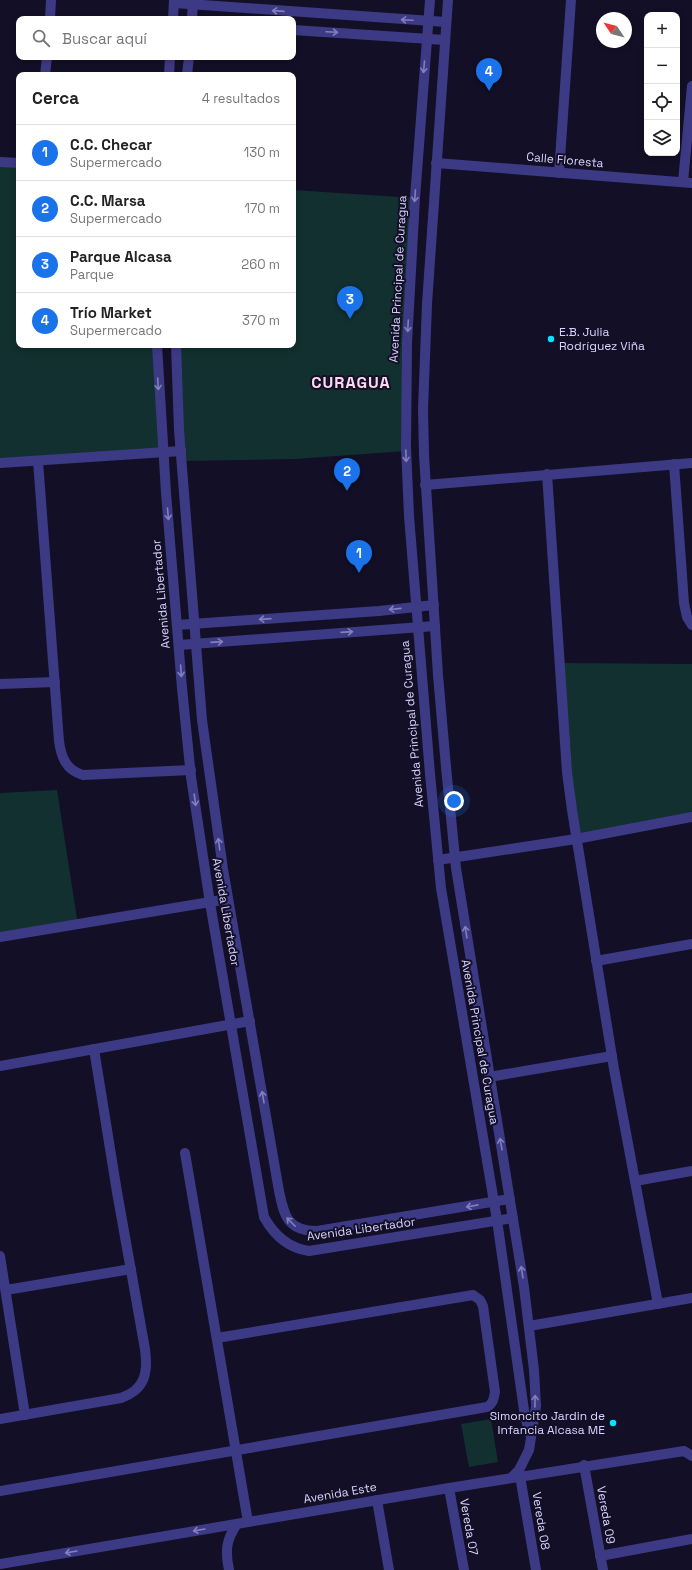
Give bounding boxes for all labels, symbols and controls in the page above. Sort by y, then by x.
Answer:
one-way arrow [272,7,285,14]
north arrow [596,12,632,48]
map controls [644,12,680,156]
button: + [644,12,680,48]
search box [16,16,296,60]
one-way arrow [401,16,414,23]
icon: search [30,27,52,49]
text: Buscar aquí [62,29,147,48]
one-way arrow [325,29,338,36]
button: − [644,48,680,84]
pin: 4 [476,58,502,91]
one-way arrow [421,60,428,73]
button: locate [644,84,680,120]
text: Cerca [32,87,79,109]
text: 4 resultados [202,90,280,107]
button: layers [644,120,680,156]
text: C.C. Checar [70,135,152,154]
text: 1 [42,144,48,161]
text: 130 m [244,144,280,161]
street label: Calle Floresta [526,149,604,171]
text: Supermercado [70,154,162,171]
one-way arrow [411,189,418,202]
text: C.C. Marsa [70,191,145,210]
street label: Avenida Principal de Curagua [386,195,410,363]
text: 2 [41,200,49,217]
text: 170 m [244,200,280,217]
text: Supermercado [70,210,162,227]
text: Parque Alcasa [70,247,172,266]
text: 3 [41,256,49,273]
text: 260 m [241,256,280,273]
text: Parque [70,266,114,283]
pin: 3 [337,286,363,319]
text: Trío Market [70,303,152,322]
text: 4 [41,312,49,329]
text: 370 m [242,312,280,329]
one-way arrow [404,319,411,332]
text: Supermercado [70,322,162,339]
place label: E.B. Julia Rodríguez Viña [559,324,645,354]
marker: E.B. Julia Rodríguez Viña [546,334,556,344]
district label: CURAGUA [311,372,391,393]
one-way arrow [155,377,162,390]
one-way arrow [402,449,410,462]
pin: 2 [334,458,360,491]
one-way arrow [164,507,172,520]
street label: Avenida Libertador [148,538,174,649]
pin: 1 [346,540,372,573]
one-way arrow [389,605,402,613]
one-way arrow [259,615,272,622]
one-way arrow [340,629,353,636]
one-way arrow [210,639,223,646]
street label: Avenida Principal de Curagua [397,640,427,808]
one-way arrow [177,664,184,677]
your location [444,791,464,811]
one-way arrow [191,793,199,806]
one-way arrow [215,838,223,851]
street label: Avenida Libertador [209,857,243,968]
one-way arrow [462,926,470,939]
street label: Avenida Principal de Curagua [458,958,502,1126]
one-way arrow [259,1091,267,1104]
one-way arrow [497,1137,505,1150]
one-way arrow [466,1202,479,1210]
street label: Avenida Libertador [306,1213,417,1245]
one-way arrow [286,1217,296,1227]
one-way arrow [518,1266,526,1279]
one-way arrow [532,1395,539,1408]
place label: Simoncito Jardin de Infancia Alcasa ME [490,1408,605,1438]
marker: Simoncito Jardin de Infancia Alcasa ME [608,1418,618,1428]
street label: Avenida Este [302,1479,378,1507]
street label: Vereda 09 [593,1485,619,1545]
street label: Vereda 08 [529,1491,553,1551]
street label: Vereda 07 [456,1497,482,1557]
one-way arrow [193,1526,206,1534]
one-way arrow [65,1548,78,1556]

